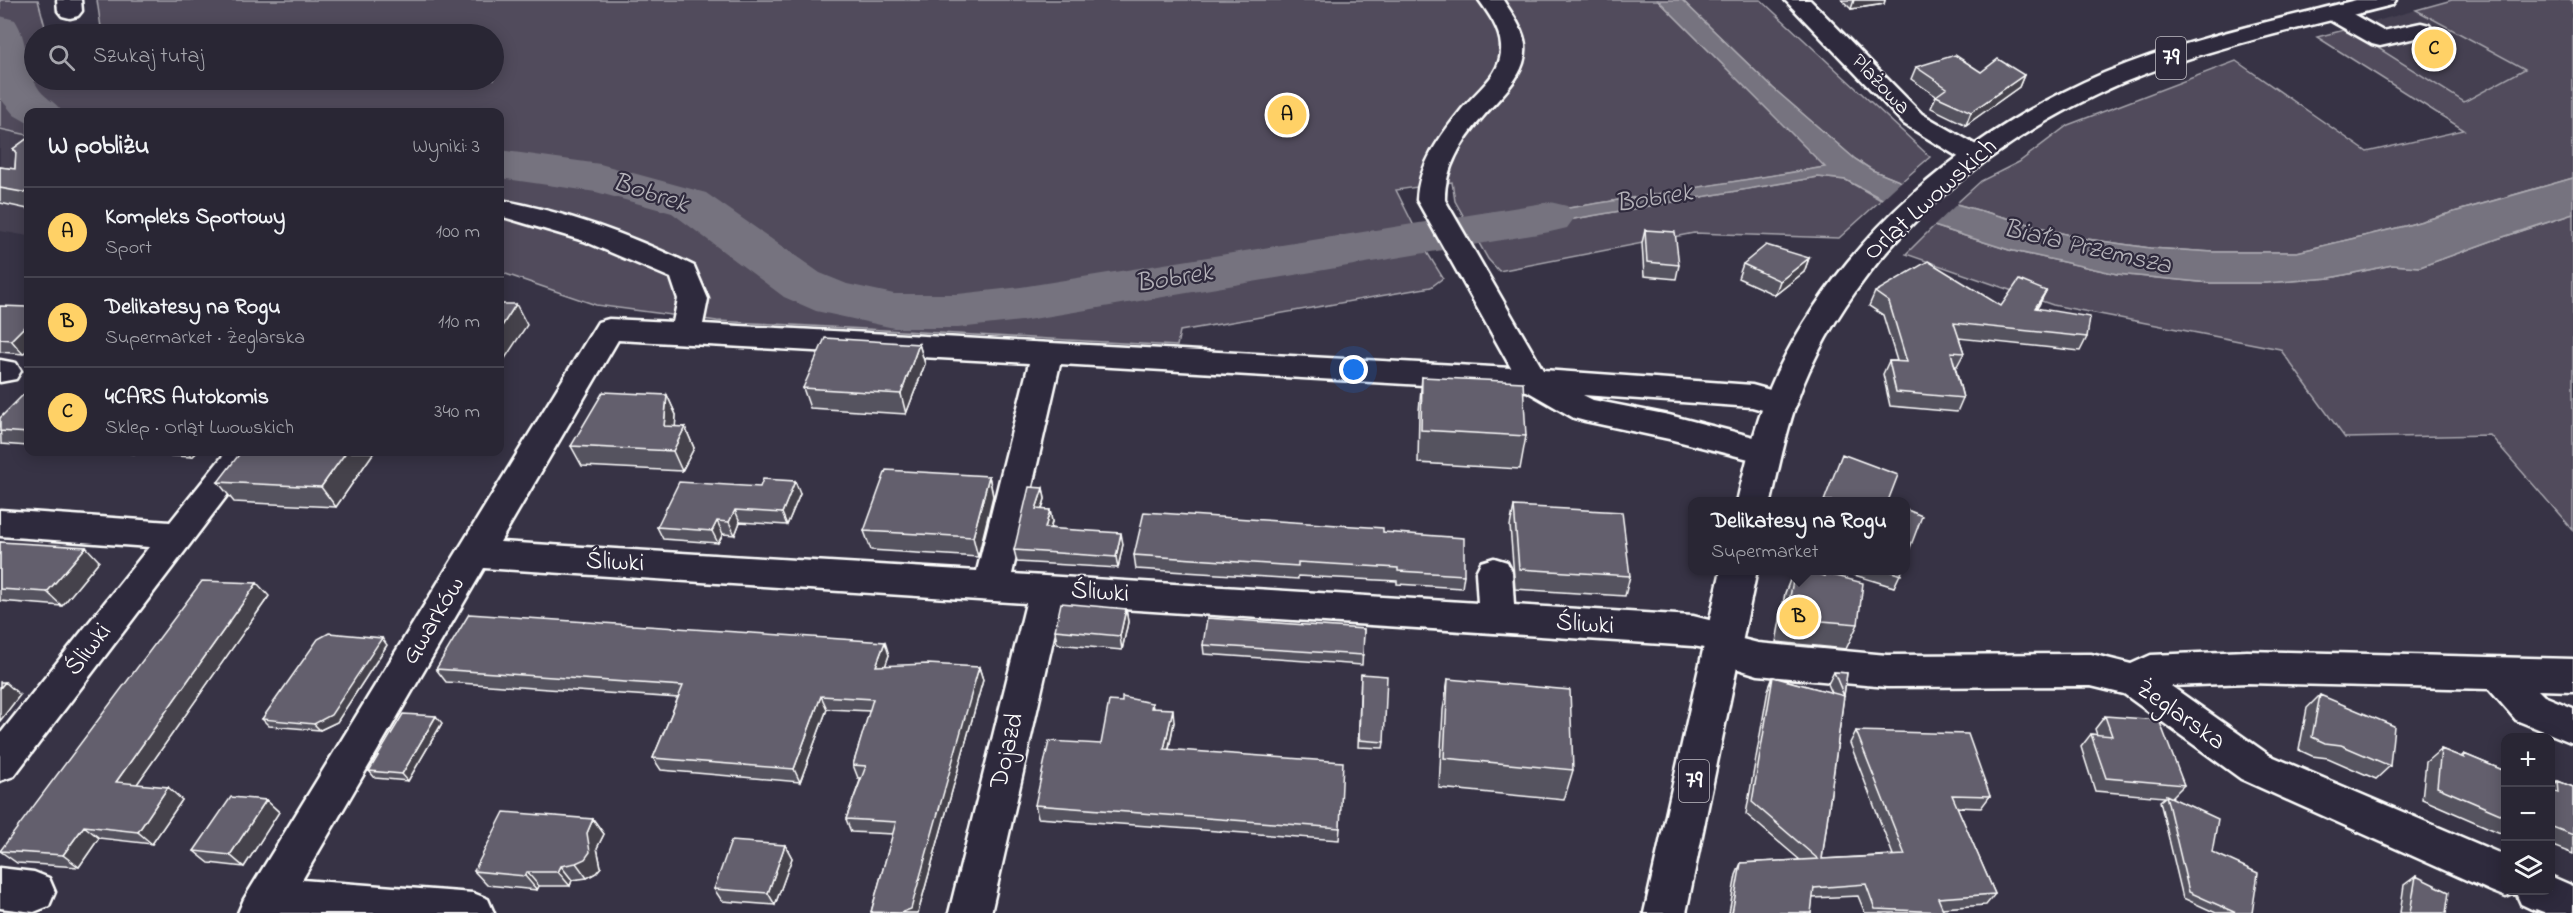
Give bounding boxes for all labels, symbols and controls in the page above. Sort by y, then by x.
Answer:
search box [24,24,504,90]
pin: C [2414,26,2454,72]
road number: 79 [2156,37,2186,79]
icon: search [45,41,78,74]
text: Szukaj tutaj [93,41,204,73]
street label: Plażowa [1843,47,1917,123]
pin: A [1268,92,1306,138]
text: W pobliżu [48,128,149,166]
street label: Orląt Lwowskich [1855,129,2007,271]
text: Wyniki: 3 [413,133,480,162]
water label: Bobrek [607,163,694,225]
water label: Bobrek [1612,173,1697,224]
text: Kompleks Sportowy [105,202,285,234]
water label: Biała Przemsza [1999,210,2175,286]
text: A [61,218,74,247]
text: 100 m [436,218,480,247]
text: Sport [105,234,152,263]
water label: Bobrek [1132,253,1217,304]
text: Delikatesy na Rogu [105,292,281,324]
text: B [61,308,74,337]
text: 110 m [438,308,480,337]
text: Supermarket · Żeglarska [105,324,305,353]
your location [1339,355,1368,384]
text: 4CARS Autokomis [105,382,269,414]
text: C [62,398,73,427]
text: 340 m [434,398,480,427]
text: Sklep · Orląt Lwowskich [105,414,294,443]
popup [1688,497,1910,575]
text: Delikatesy na Rogu [1711,506,1887,538]
text: Supermarket [1711,538,1818,567]
street label: Śliwki [585,542,645,584]
street label: Gwarków [393,569,475,673]
street label: Śliwki [1070,572,1130,614]
pin: B [1780,594,1818,640]
street label: Śliwki [1555,604,1615,646]
street label: Śliwki [56,615,122,685]
street label: Żeglarska [2127,671,2233,761]
street label: Dojazd [981,709,1035,794]
map controls [2501,733,2555,895]
button: + [2501,733,2555,787]
road number: 79 [1679,760,1709,802]
button: − [2501,787,2555,841]
button: layers [2501,841,2555,895]

